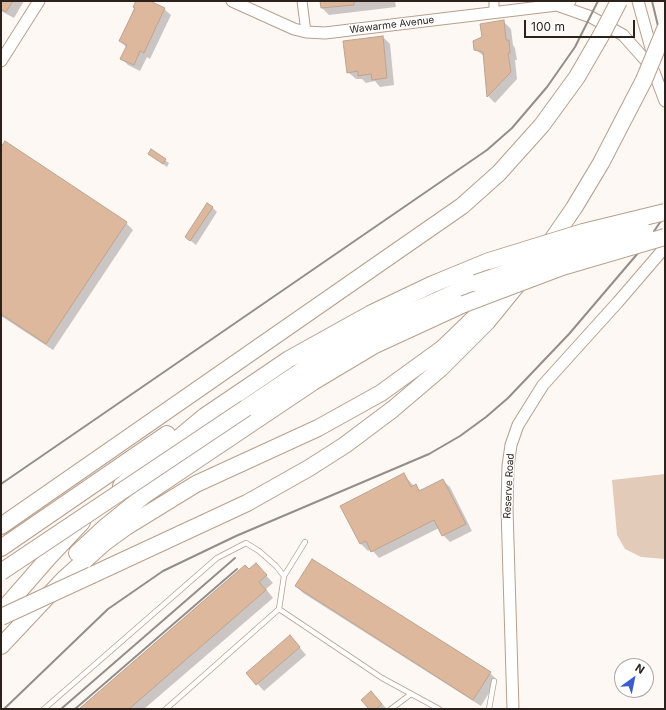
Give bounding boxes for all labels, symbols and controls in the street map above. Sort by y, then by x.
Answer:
scale bar [526,12,637,38]
street label: Wawarme Avenue [349,14,435,36]
text: 100 m [531,19,565,34]
street label: Reserve Road [501,453,517,519]
north arrow [614,658,654,698]
text: N [633,661,647,677]

